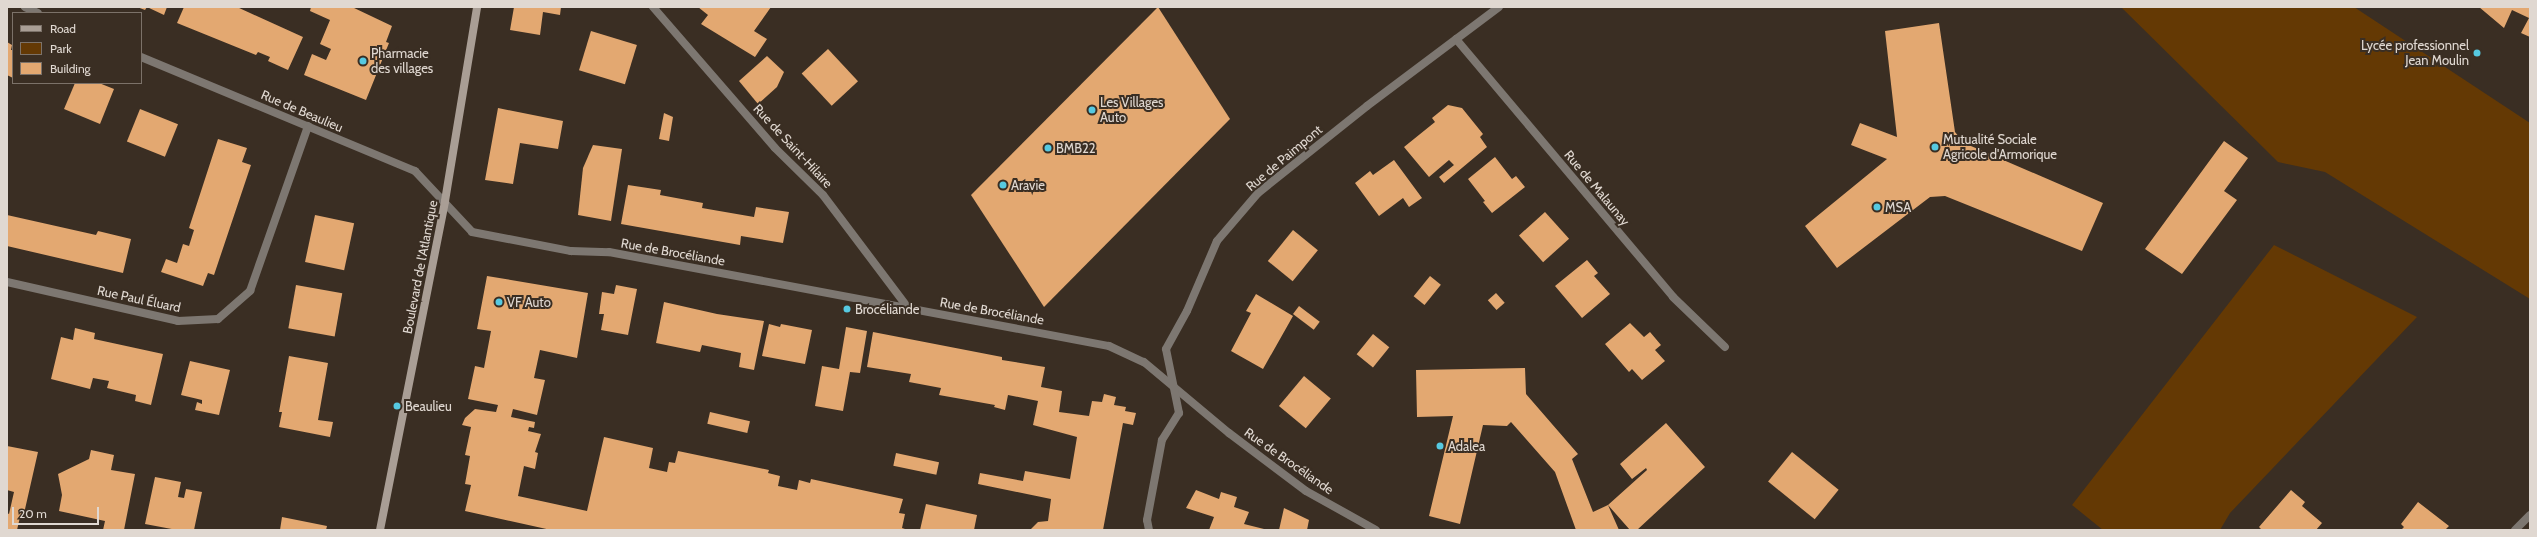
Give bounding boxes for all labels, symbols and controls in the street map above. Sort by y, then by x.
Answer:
legend [12,12,142,84]
text: Road [50,21,76,36]
place label: Lycée professionnel Jean Moulin [2361,38,2469,69]
text: Park [50,41,72,56]
place label: Pharmacie des villages [371,46,433,77]
marker: Lycée professionnel Jean Moulin [2472,48,2482,58]
marker: Pharmacie des villages [358,56,368,66]
text: Building [50,61,91,76]
street label: Rue de Beaulieu [259,87,345,135]
place label: Les Villages Auto [1100,95,1163,126]
street label: Rue de Saint-Hilaire [750,101,836,191]
marker: Les Villages Auto [1087,105,1097,115]
street label: Rue de Paimpont [1243,122,1325,194]
place label: Mutualité Sociale Agricole d'Armorique [1943,132,2057,163]
place label: BMB22 [1056,140,1096,156]
marker: Mutualité Sociale Agricole d'Armorique [1930,142,1940,152]
marker: BMB22 [1043,143,1053,153]
street label: Rue de Malaunay [1561,147,1633,229]
place label: Aravie [1011,177,1045,193]
marker: Aravie [998,180,1008,190]
street label: Boulevard de l'Atlantique [399,199,441,335]
place label: MSA [1885,199,1911,215]
marker: MSA [1872,202,1882,212]
street label: Rue de Brocéliande [620,235,726,269]
street label: Rue Paul Éluard [96,283,182,315]
place label: VF Auto [507,294,551,310]
street label: Rue de Brocéliande [939,294,1045,328]
marker: VF Auto [494,297,504,307]
place label: Brocéliande [855,301,919,317]
marker: Brocéliande [842,304,852,314]
place label: Beaulieu [405,398,452,414]
marker: Beaulieu [392,401,402,411]
street label: Rue de Brocéliande [1241,424,1337,498]
place label: Adalea [1448,438,1485,454]
marker: Adalea [1435,441,1445,451]
scale bar [14,499,101,525]
text: 20 m [19,506,47,521]

